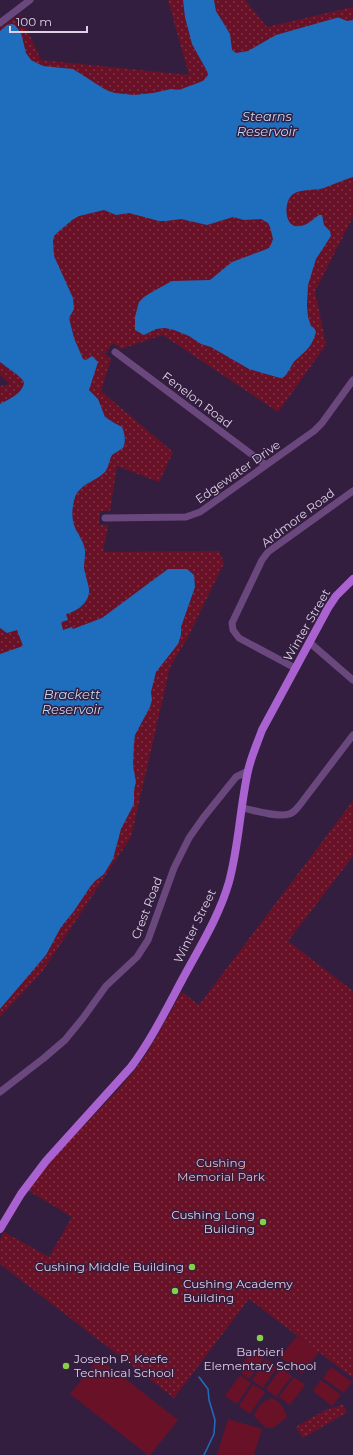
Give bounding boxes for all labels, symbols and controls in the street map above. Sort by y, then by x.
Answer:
scale bar [10,8,87,34]
text: 100 m [16,14,52,29]
water label: Stearns Reservoir [237,108,298,139]
street label: Fenelon Road [159,369,235,431]
street label: Edgewater Drive [192,437,283,506]
street label: Ardmore Road [258,485,337,550]
street label: Winter Street [280,586,333,663]
water label: Brackett Reservoir [42,686,103,717]
street label: Crest Road [128,874,165,941]
street label: Winter Street [170,886,219,965]
park label: Cushing Memorial Park [177,1155,266,1184]
place label: Cushing Long Building [171,1207,255,1236]
marker: Cushing Long Building [258,1217,268,1227]
place label: Cushing Middle Building [35,1259,184,1274]
marker: Cushing Middle Building [187,1262,197,1272]
place label: Cushing Academy Building [183,1276,293,1305]
marker: Cushing Academy Building [170,1286,180,1296]
marker: Barbieri Elementary School [255,1333,265,1343]
place label: Barbieri Elementary School [203,1344,317,1373]
place label: Joseph P. Keefe Technical School [73,1351,174,1380]
marker: Joseph P. Keefe Technical School [61,1361,71,1371]

